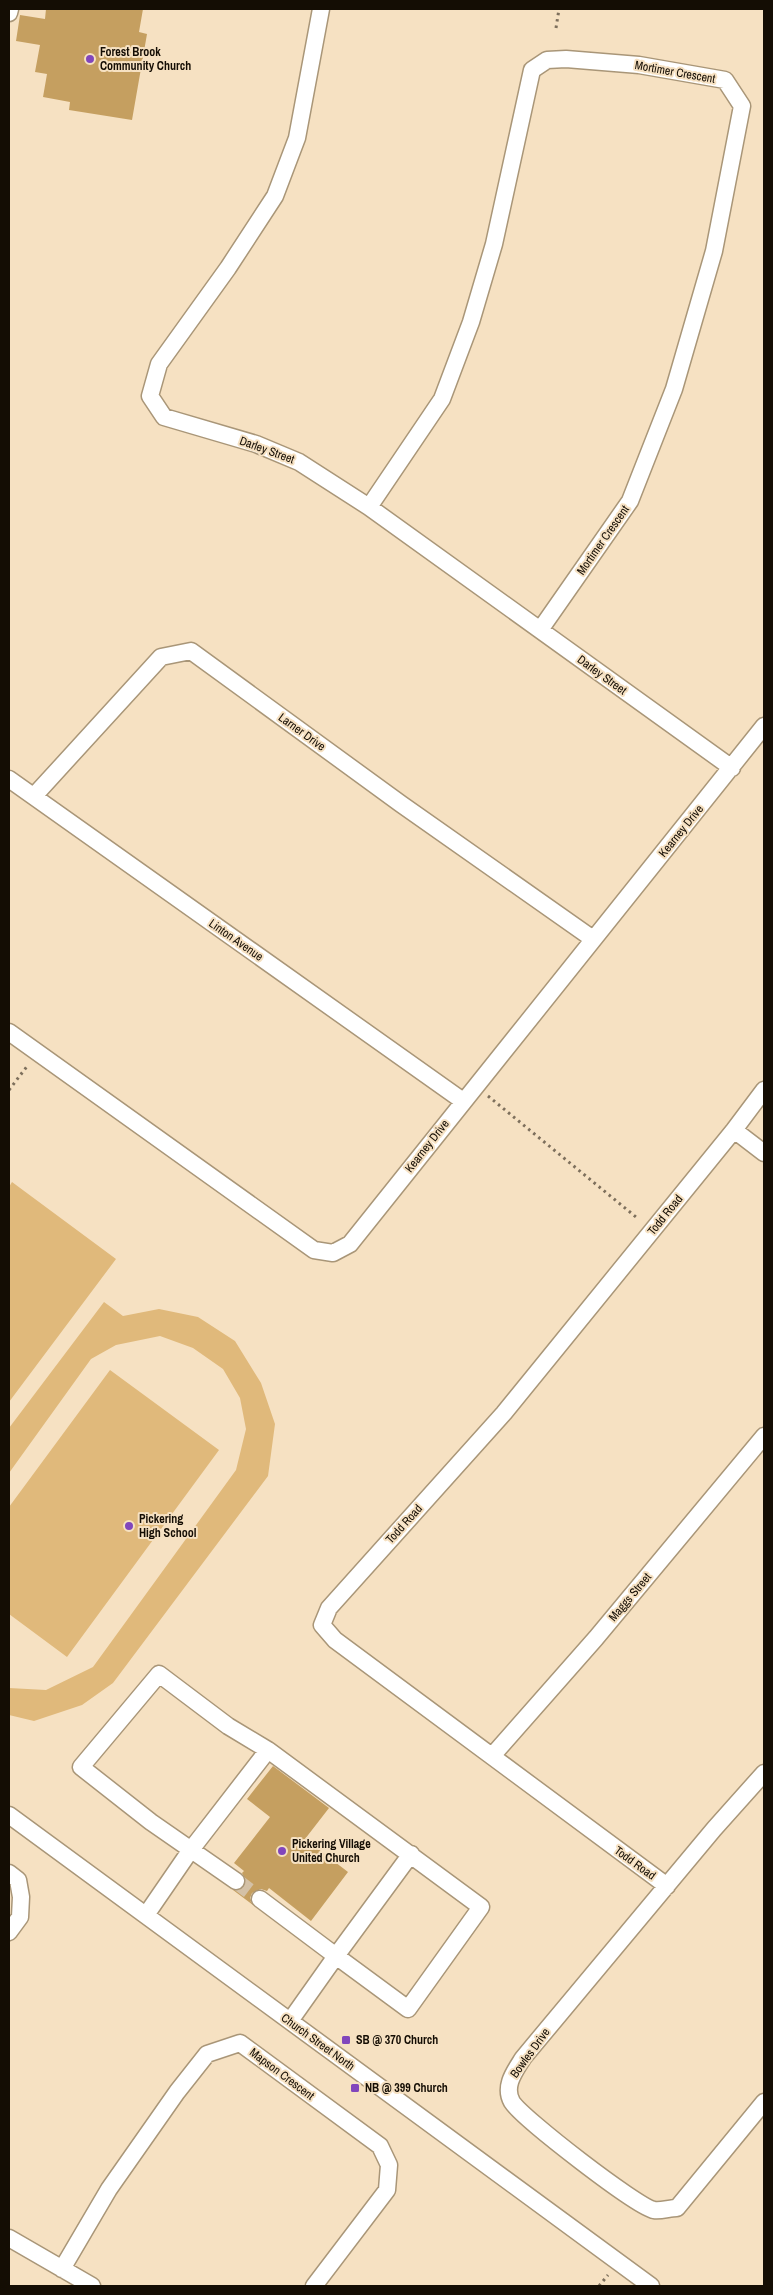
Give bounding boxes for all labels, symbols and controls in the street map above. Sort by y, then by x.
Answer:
place label: Forest Brook Community Church [100,44,191,74]
marker: Forest Brook Community Church [84,53,96,65]
street label: Mortimer Crescent [633,57,717,87]
street label: Darley Street [237,433,297,467]
street label: Mortimer Crescent [573,502,633,578]
street label: Darley Street [574,652,630,699]
street label: Larner Drive [275,709,329,755]
street label: Kearney Drive [655,802,707,860]
street label: Linton Avenue [206,915,266,965]
street label: Kearney Drive [401,1116,453,1176]
street label: Todd Road [644,1191,686,1239]
street label: Todd Road [382,1501,426,1547]
place label: Pickering High School [139,1511,197,1541]
marker: Pickering High School [123,1520,135,1532]
street label: Maggs Street [605,1569,655,1625]
place label: Pickering Village United Church [292,1836,371,1866]
street label: Todd Road [611,1843,659,1883]
marker: Pickering Village United Church [276,1845,288,1857]
street label: Church Street North [278,2010,358,2074]
street label: Bowles Drive [506,2025,554,2081]
place label: SB @ 370 Church [356,2032,438,2048]
marker: SB @ 370 Church [340,2034,352,2046]
street label: Mapson Crescent [246,2044,318,2104]
place label: NB @ 399 Church [365,2080,448,2096]
marker: NB @ 399 Church [349,2082,361,2094]

